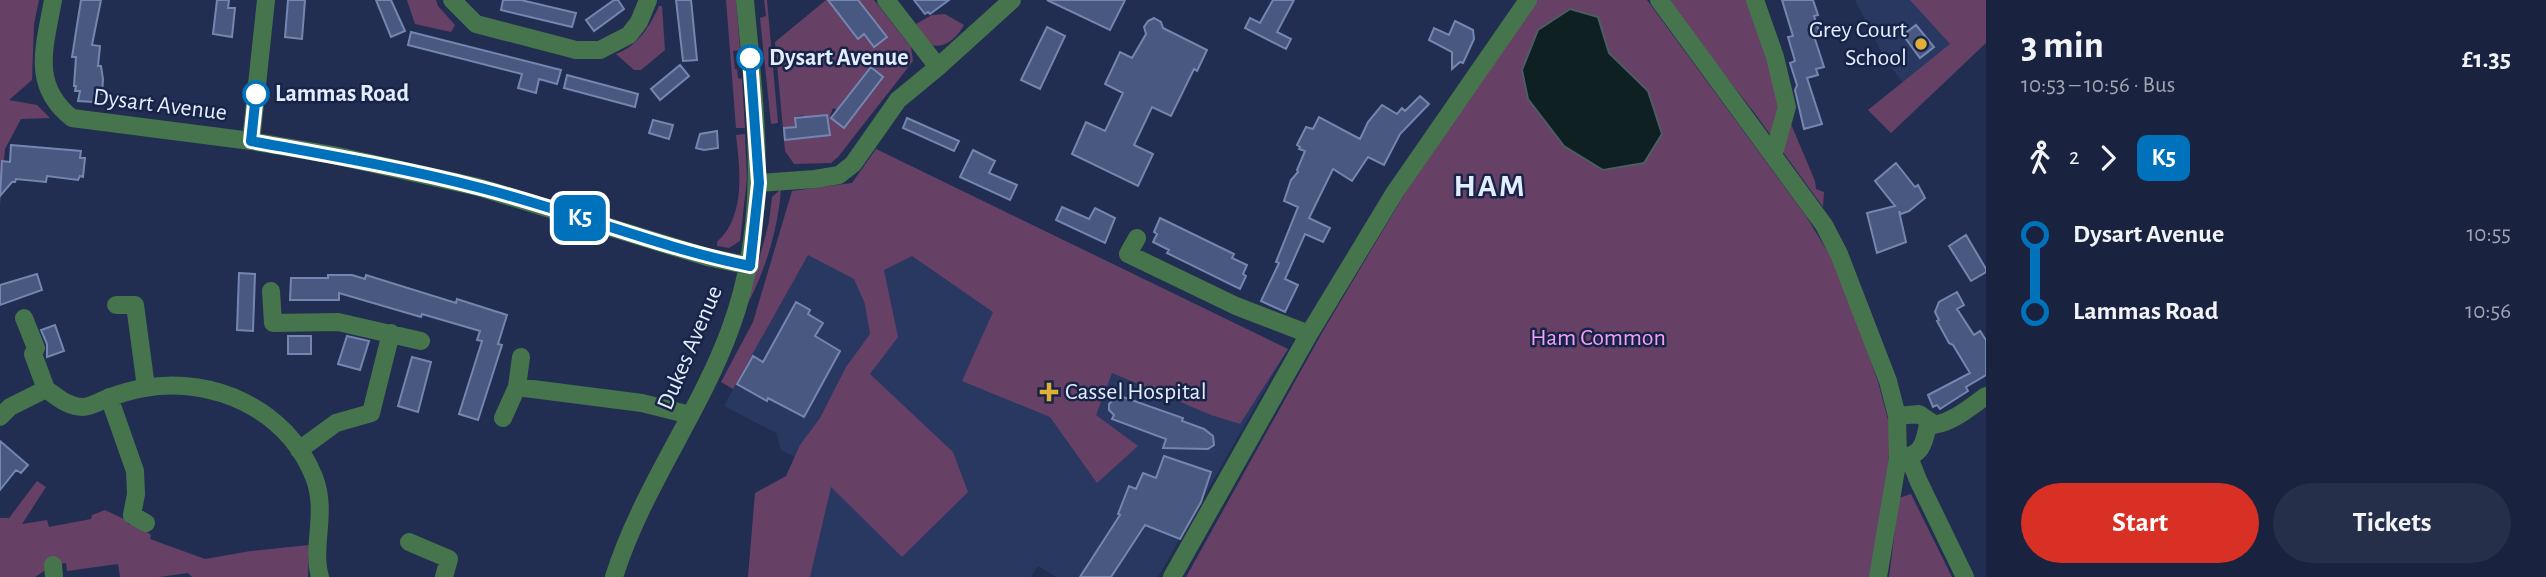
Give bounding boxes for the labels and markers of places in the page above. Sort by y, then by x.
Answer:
place label: Grey Court School [1809,18,1907,70]
marker: Grey Court School [1913,36,1929,52]
marker: Dysart Avenue [737,45,763,71]
place label: Dysart Avenue [769,46,909,70]
marker: Lammas Road [243,81,269,107]
place label: Lammas Road [275,82,410,106]
place label: Cassel Hospital [1065,380,1207,404]
marker: Cassel Hospital [1039,382,1059,402]

